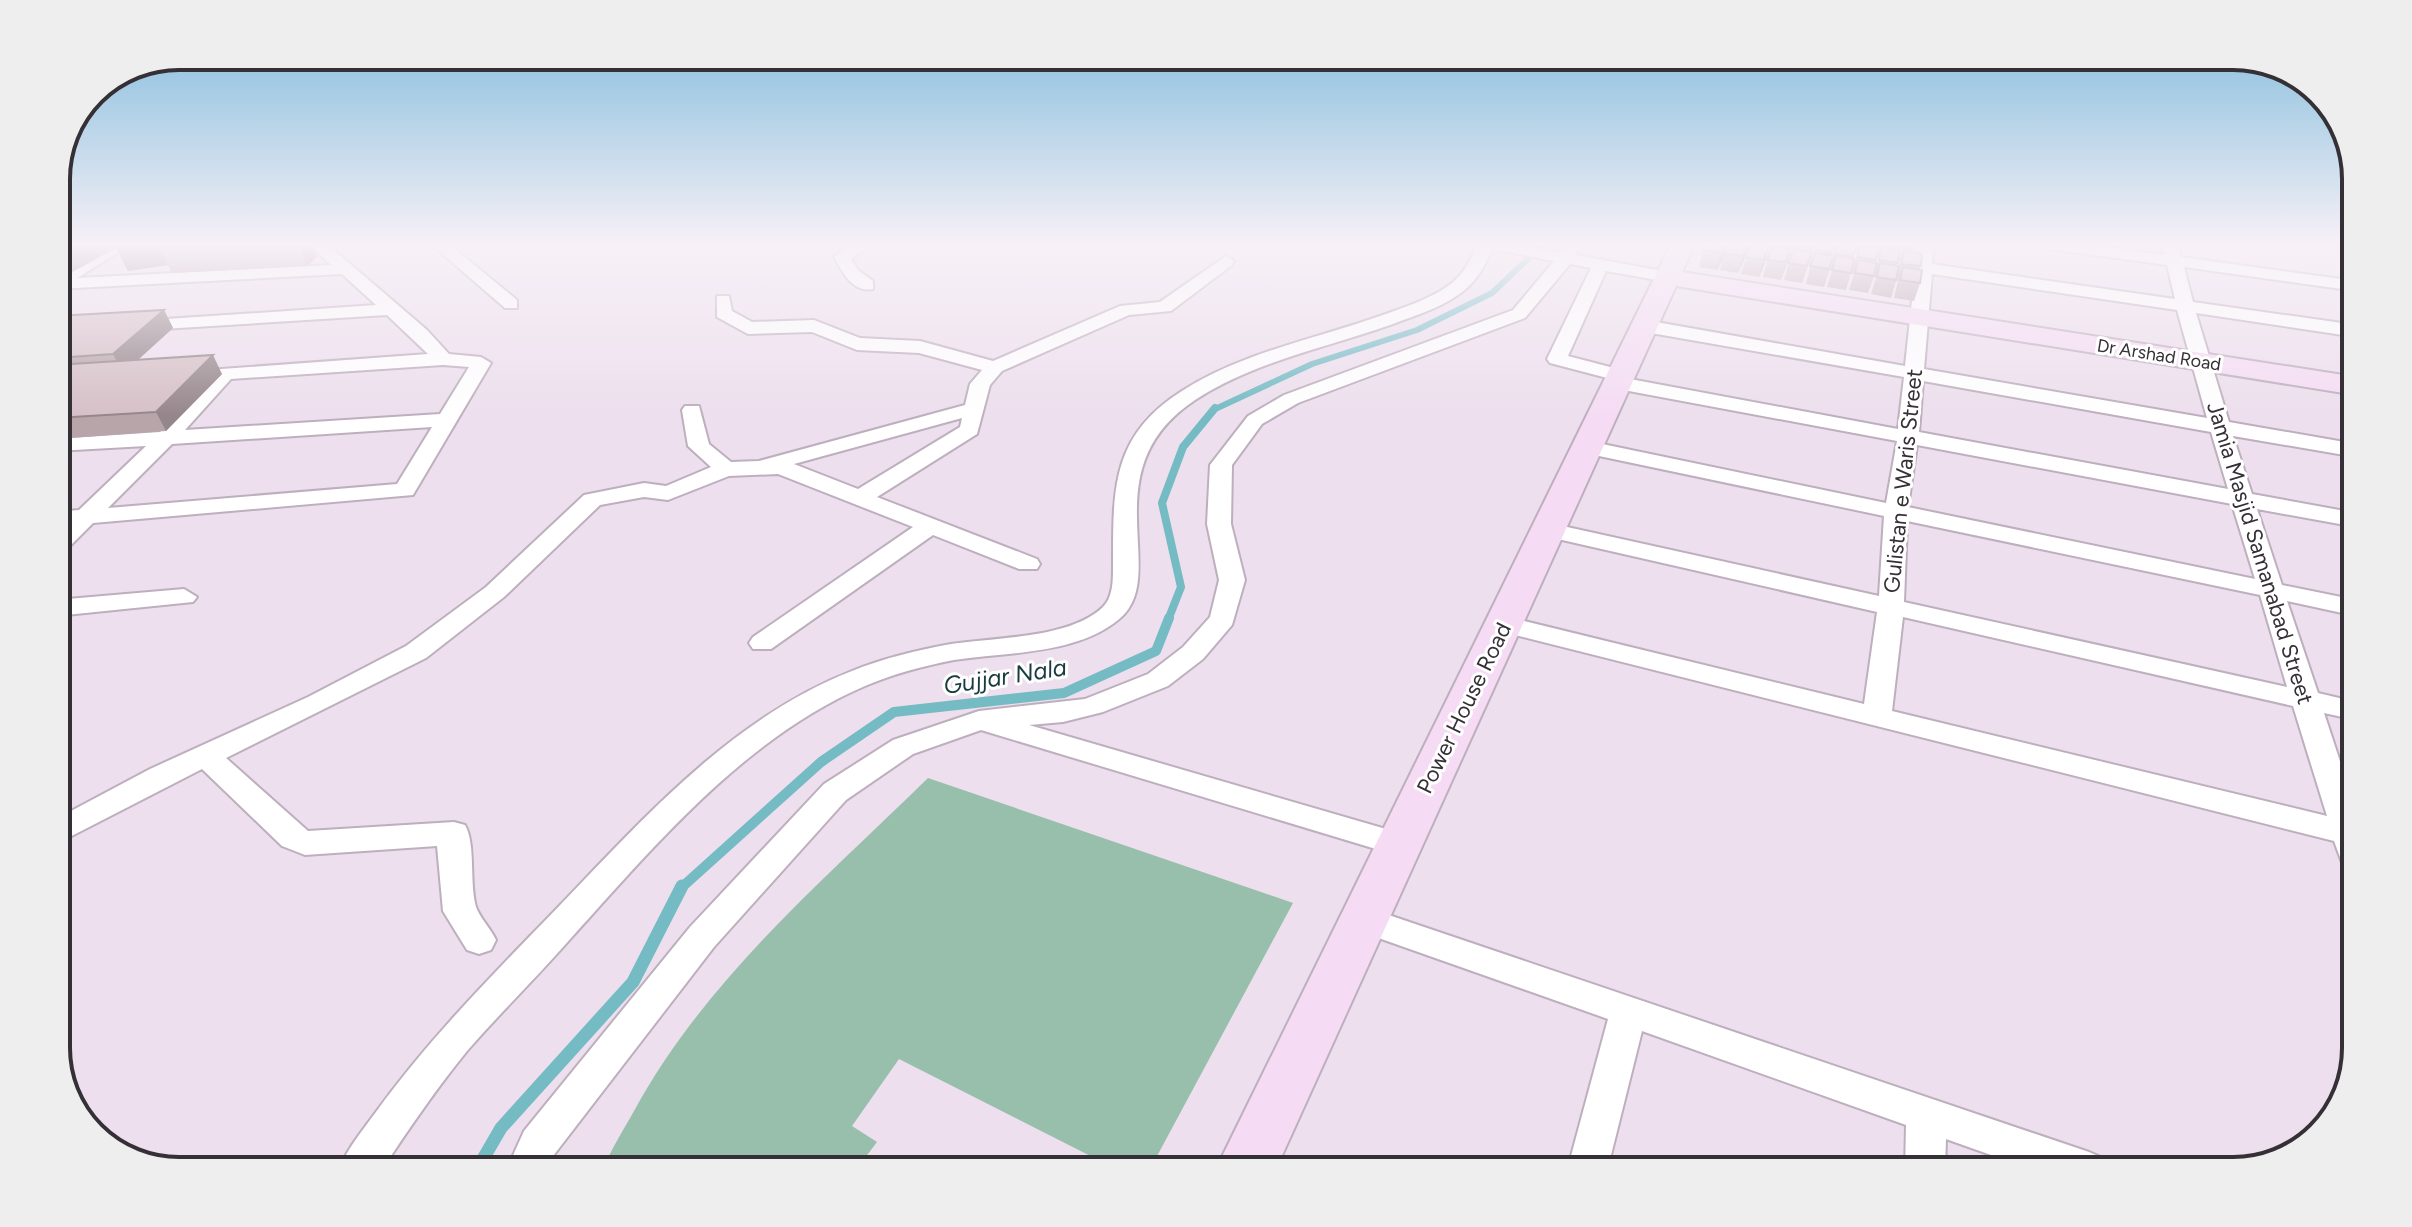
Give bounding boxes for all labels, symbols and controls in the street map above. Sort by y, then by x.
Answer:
street label: Dr Arshad Road [2095,334,2223,376]
street label: Gulistan e Waris Street [1878,368,1928,594]
street label: Jamia Masjid Samanabad Street [2201,399,2319,707]
street label: Power House Road [1411,618,1517,798]
water label: Gujjar Nala [941,652,1069,700]

